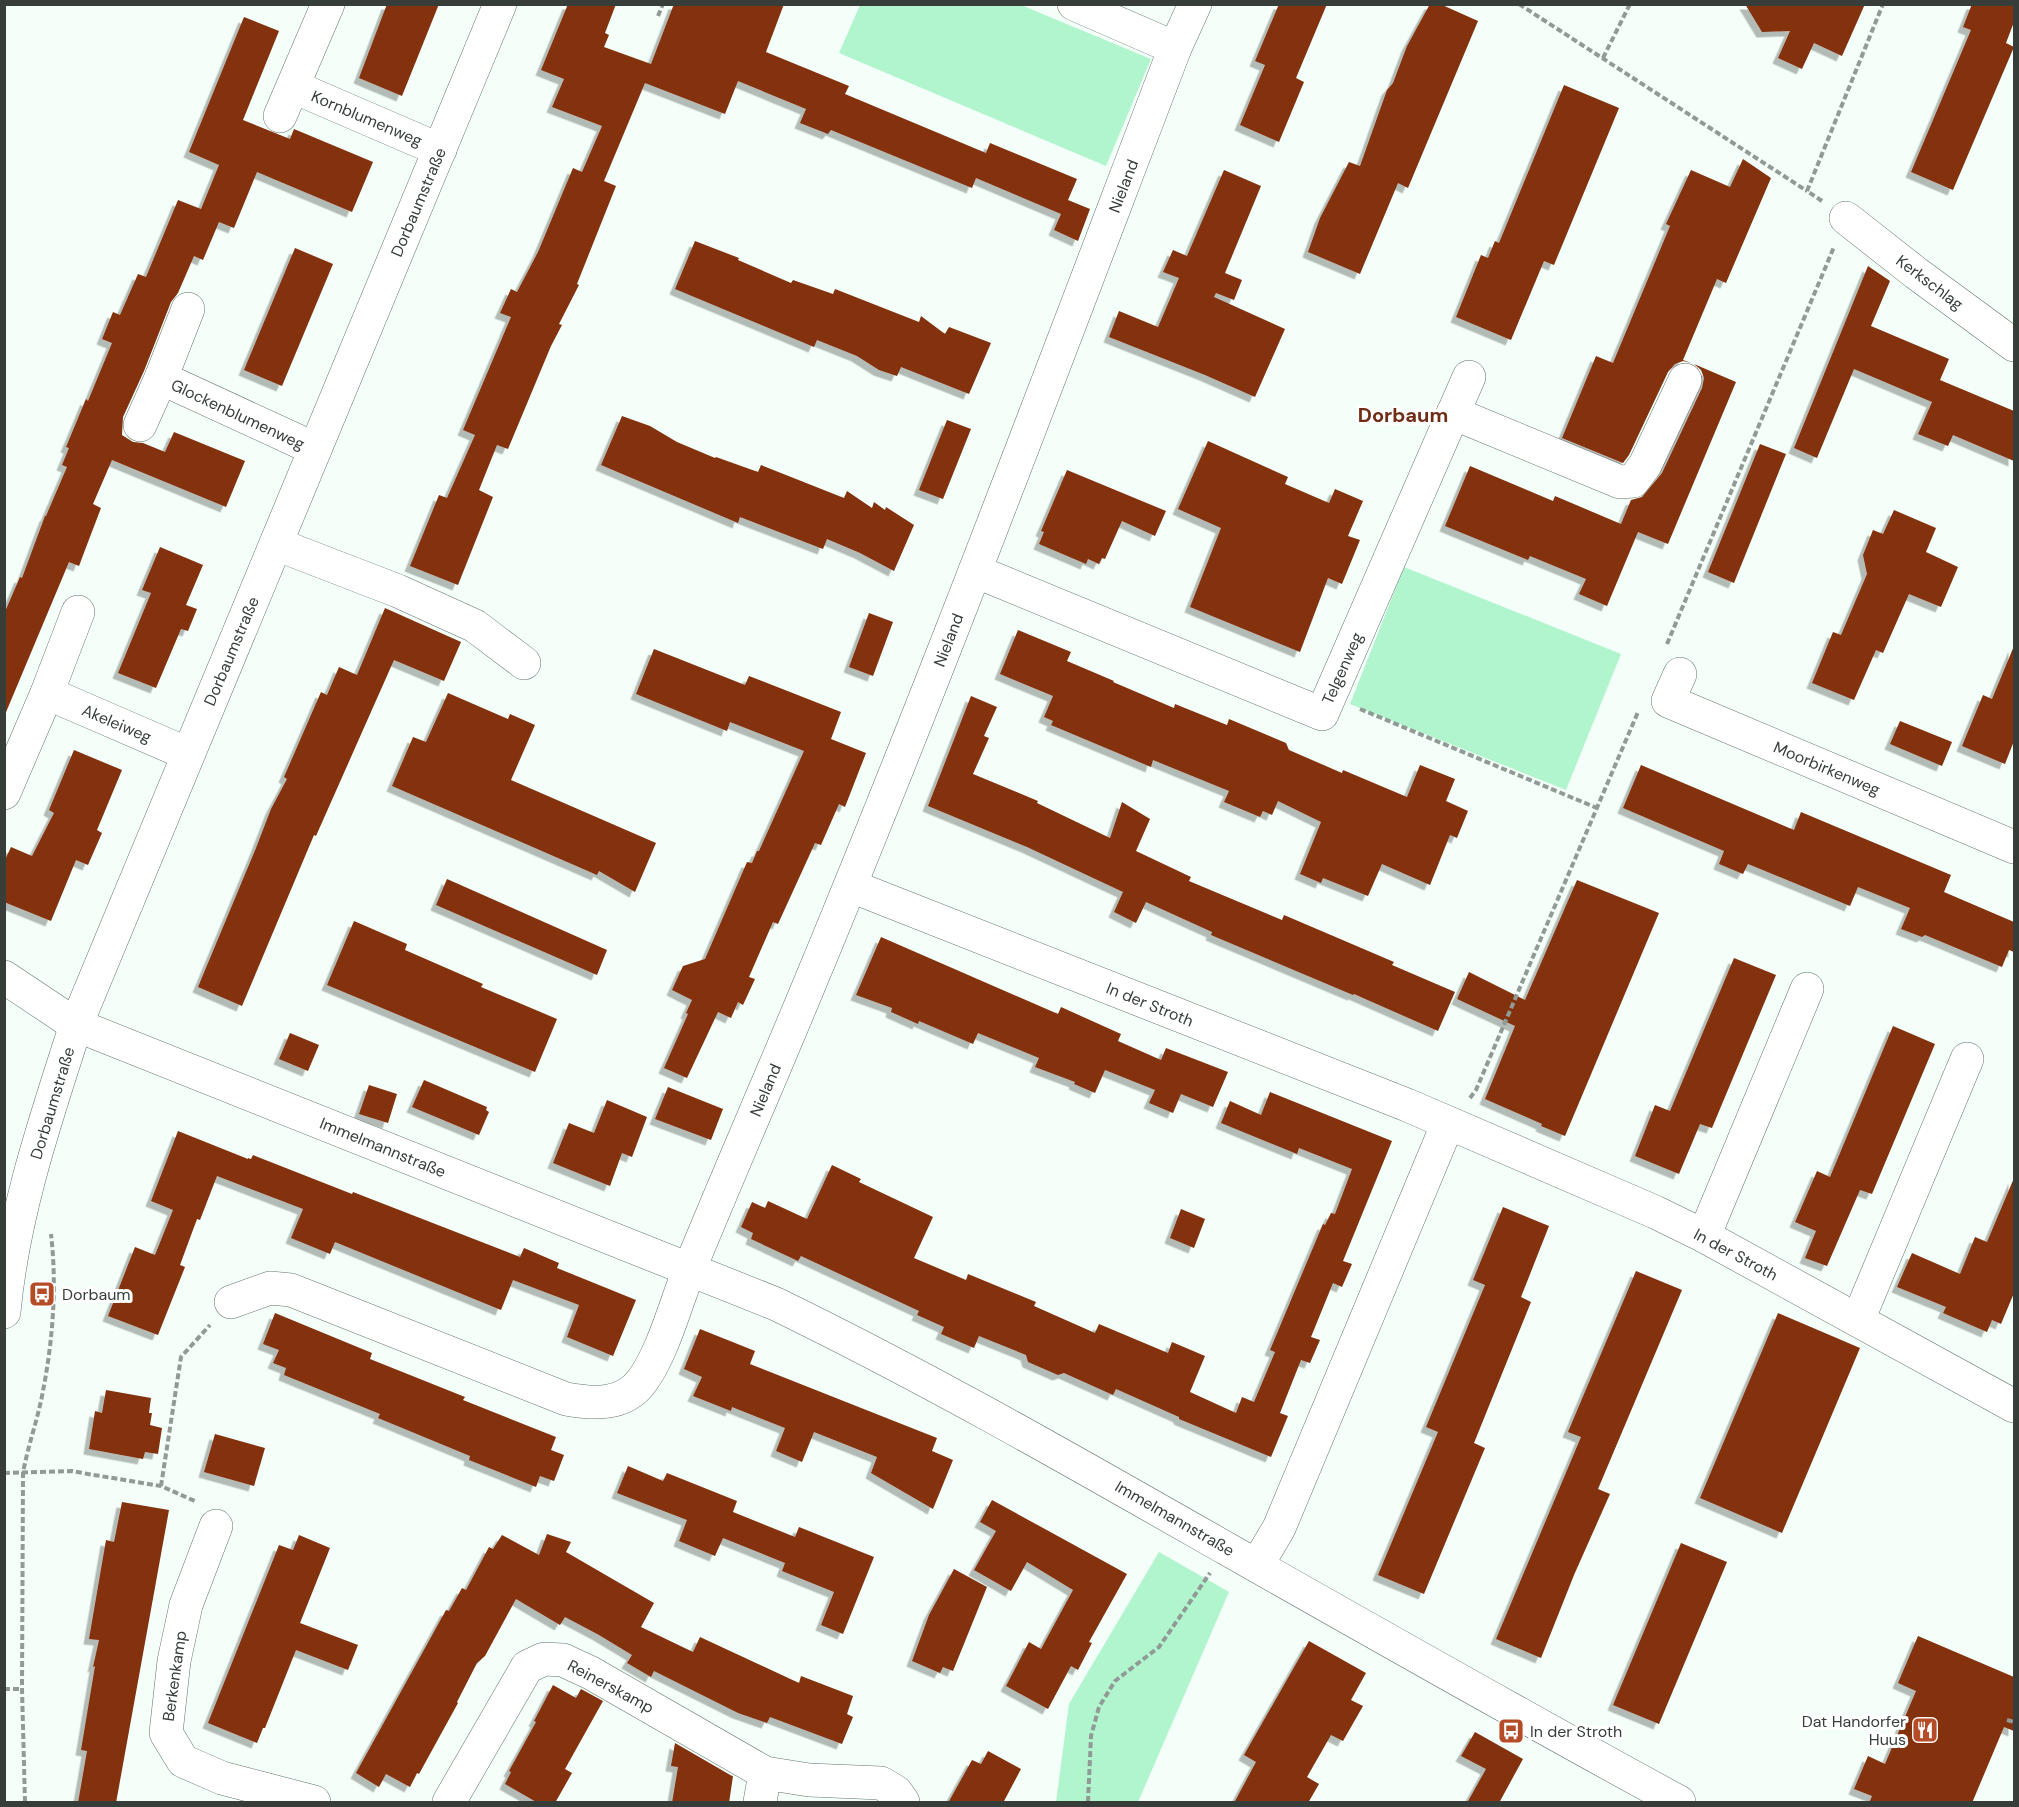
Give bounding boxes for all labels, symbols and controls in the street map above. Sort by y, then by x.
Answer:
street label: Kornblumenweg [308,86,426,151]
street label: Dorbaumstraße [386,144,451,260]
street label: Nieland [1104,157,1143,216]
street label: Kerkschlag [1892,250,1968,315]
street label: Glockenblumenweg [168,374,308,455]
district label: Dorbaum [1358,402,1448,428]
street label: Dorbaumstraße [199,593,264,709]
street label: Nieland [929,611,968,670]
street label: Telgenweg [1317,629,1368,708]
street label: Akeleiweg [79,699,155,748]
street label: Moorbirkenweg [1770,737,1883,800]
street label: In der Stroth [1103,977,1197,1031]
street label: Dorbaumstraße [25,1044,80,1162]
street label: Nieland [745,1061,786,1120]
street label: Immelmannstraße [317,1113,449,1182]
street label: In der Stroth [1690,1224,1781,1285]
bus stop icon: Dorbaum [27,1279,57,1309]
place label: Dorbaum [62,1284,131,1305]
street label: Immelmannstraße [1111,1476,1238,1561]
street label: Berkenkamp [158,1629,191,1723]
street label: Reinerskamp [564,1655,658,1718]
place label: Dat Handorfer Huus [1802,1711,1906,1750]
restaurant icon: Dat Handorfer Huus [1910,1715,1940,1745]
bus stop icon: In der Stroth [1496,1716,1526,1746]
place label: In der Stroth [1530,1721,1622,1742]

